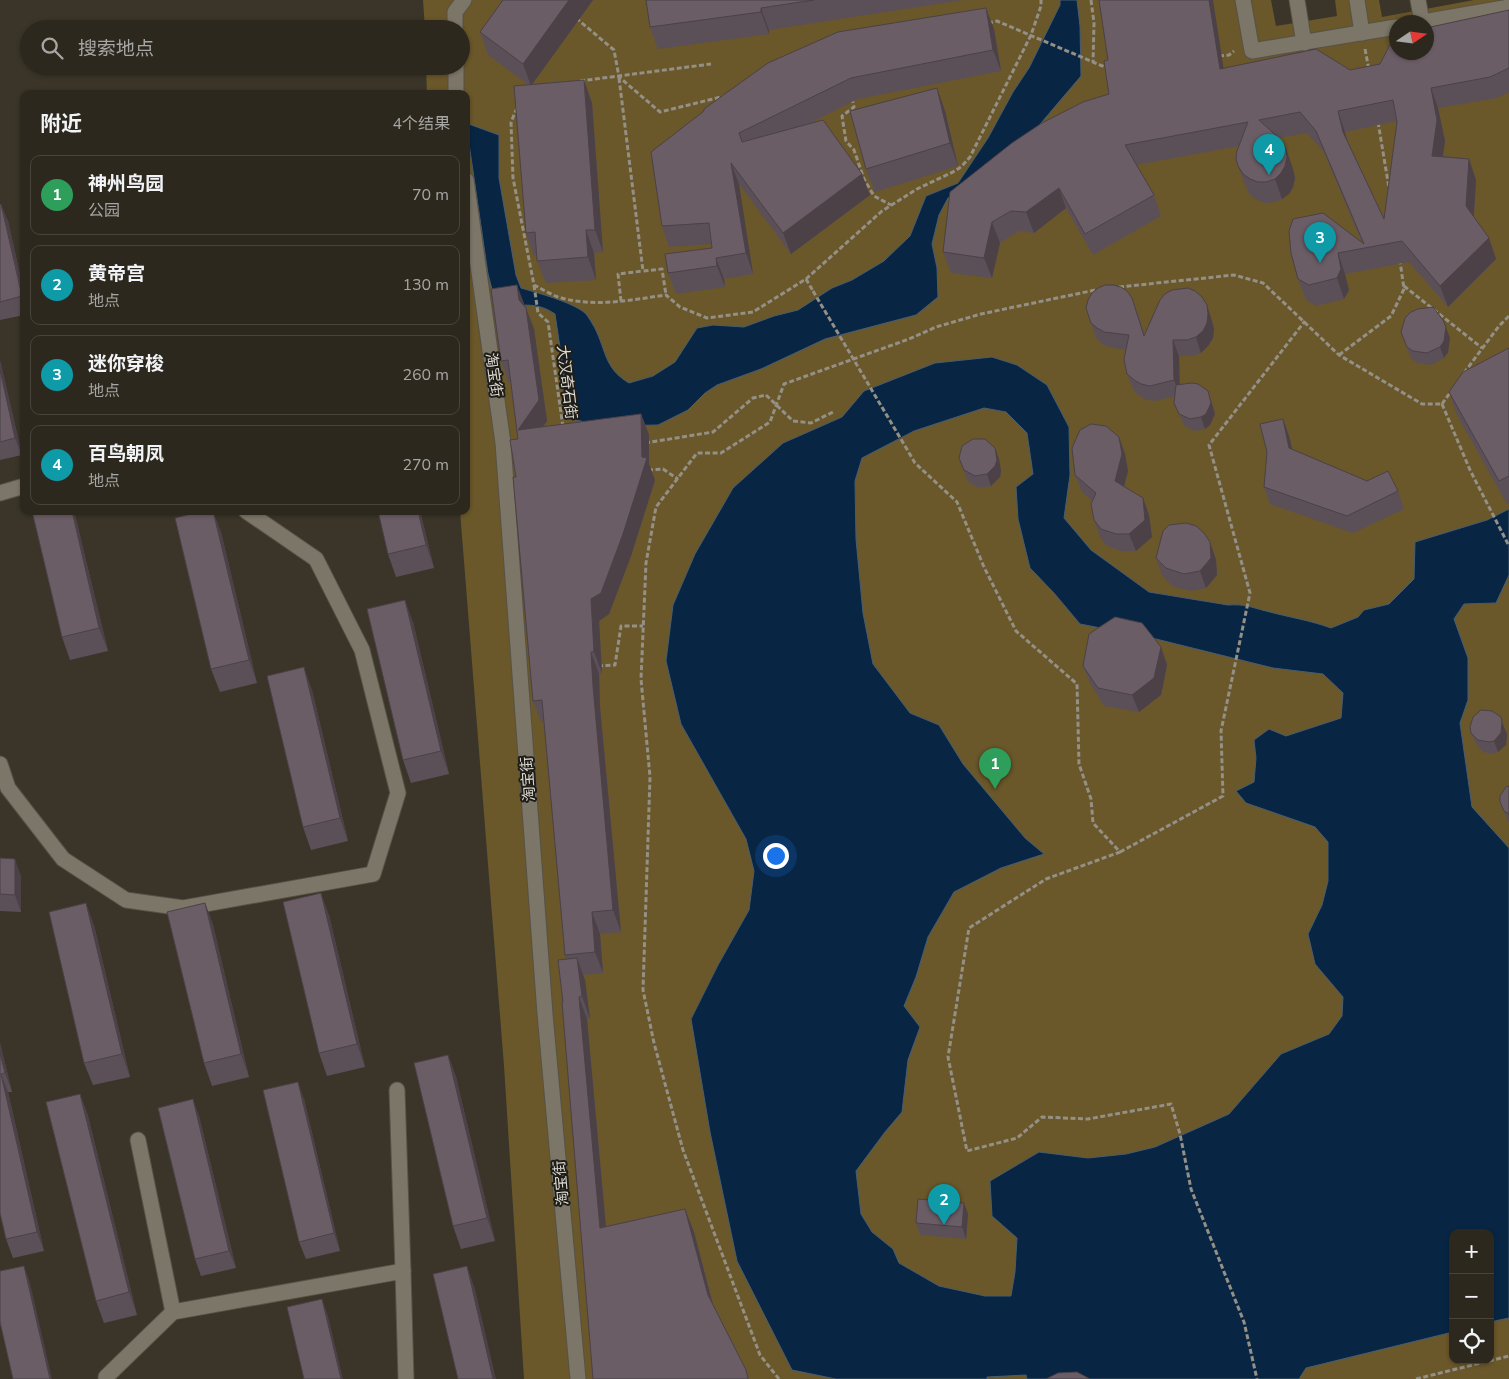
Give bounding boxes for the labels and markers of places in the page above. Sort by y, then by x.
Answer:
pin: 4 [1253,134,1285,175]
pin: 3 [1304,222,1336,263]
pin: 1 [979,748,1011,789]
pin: 2 [928,1184,960,1225]

